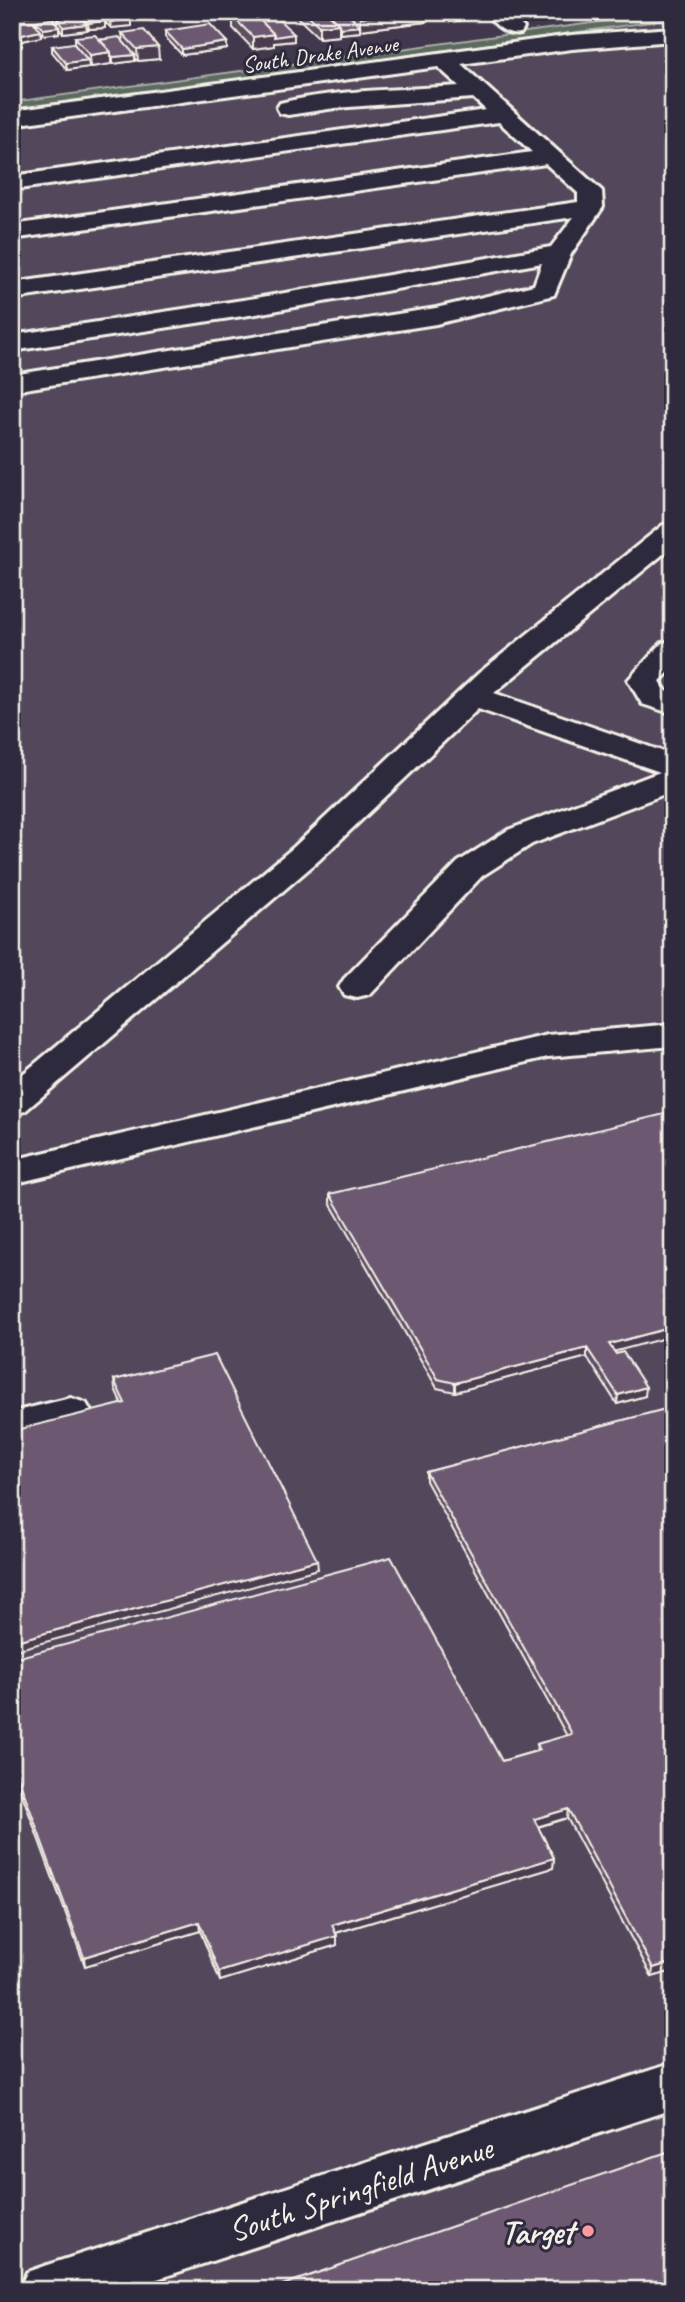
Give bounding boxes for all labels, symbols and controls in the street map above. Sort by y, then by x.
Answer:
street label: South Drake Avenue [240,29,401,80]
street label: South Springfield Avenue [223,2126,500,2251]
place label: Target [501,2211,579,2253]
marker: Target [580,2223,596,2239]

